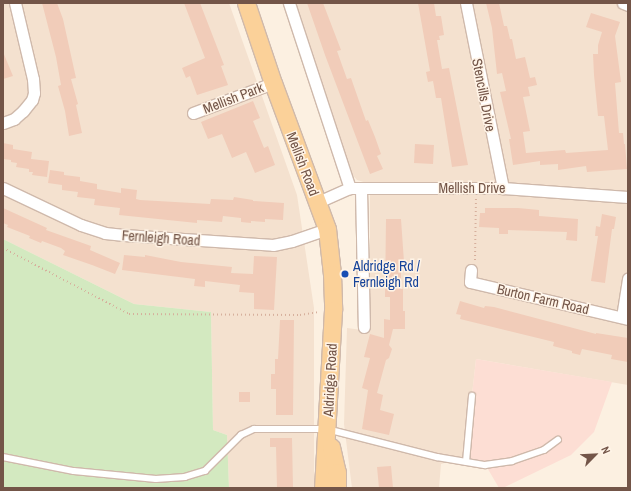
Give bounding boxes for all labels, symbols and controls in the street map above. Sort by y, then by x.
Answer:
street label: Stencills Drive [469,57,499,133]
street label: Mellish Park [201,79,265,117]
street label: Mellish Road [283,130,323,198]
street label: Mellish Drive [439,180,505,196]
street label: Fernleigh Road [121,227,201,249]
place label: Aldridge Rd / Fernleigh Rd [353,258,420,290]
marker: Aldridge Rd / Fernleigh Rd [340,269,350,279]
street label: Burton Farm Road [495,280,591,318]
street label: Aldridge Road [320,343,340,417]
north arrow [575,435,615,475]
text: N [598,444,614,456]

